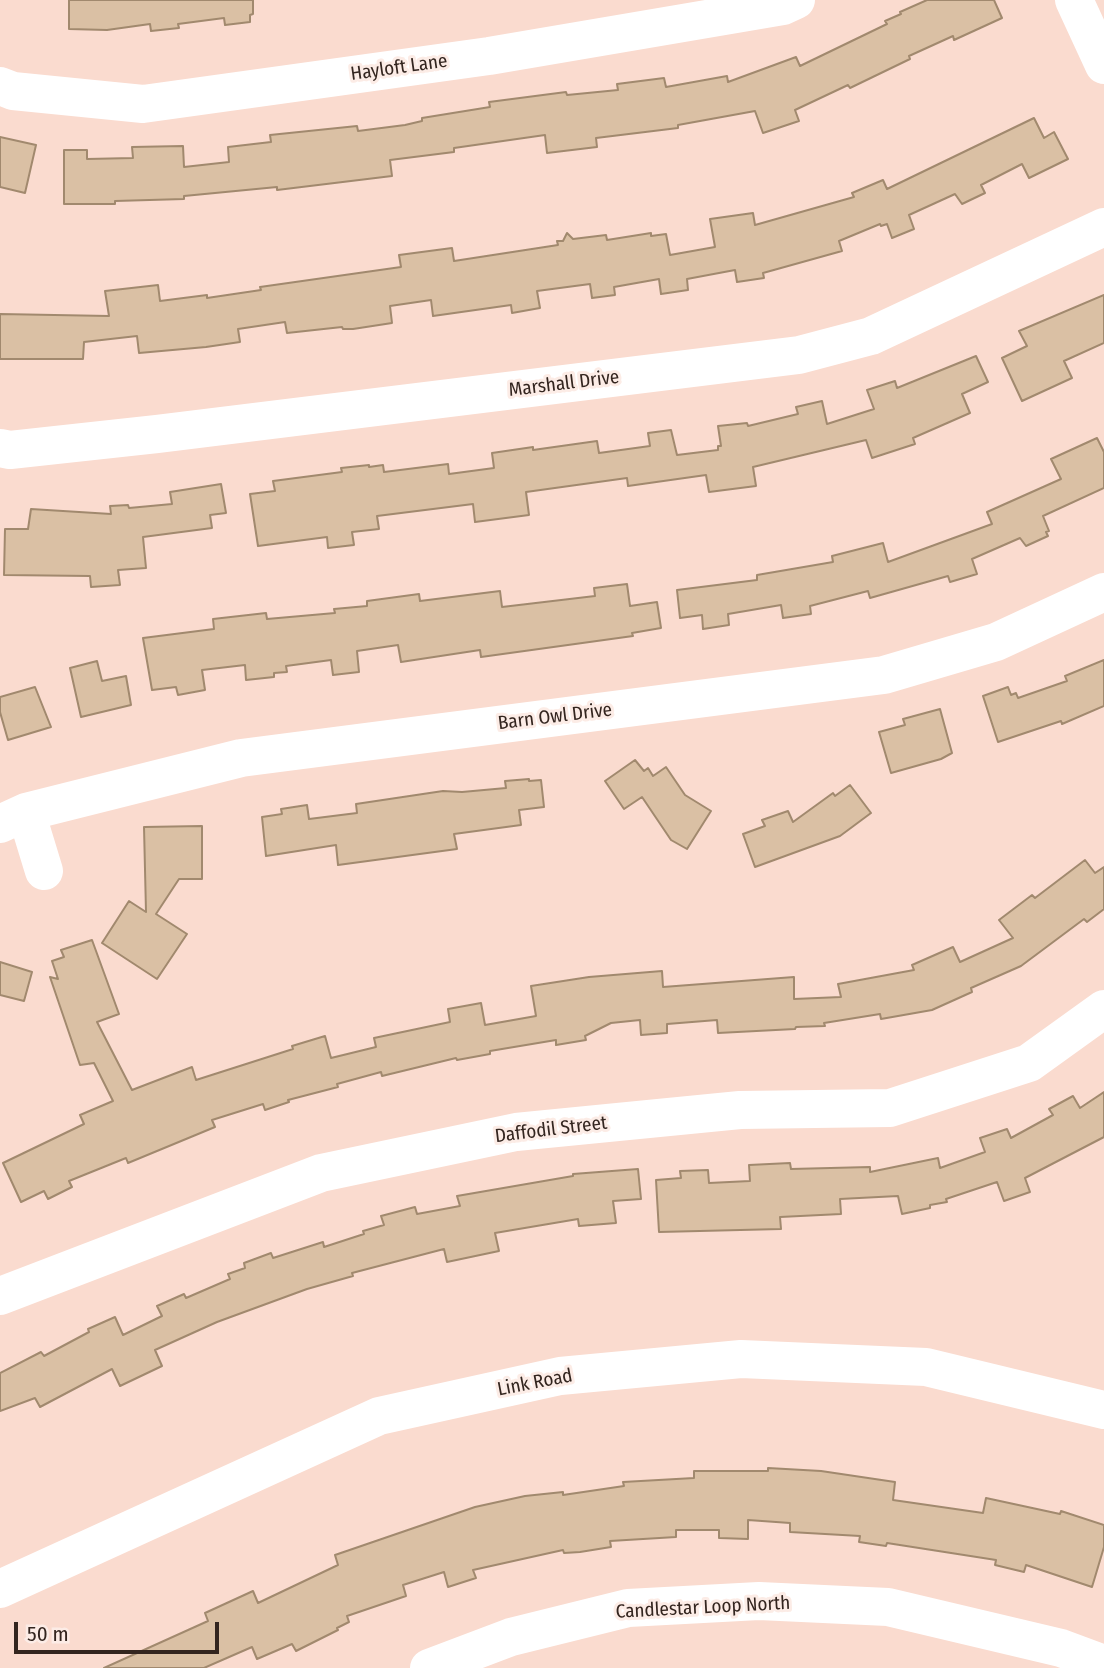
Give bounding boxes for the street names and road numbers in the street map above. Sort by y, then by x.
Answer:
street label: Hayloft Lane [349,50,449,86]
street label: Marshall Drive [507,366,621,402]
street label: Barn Owl Drive [497,699,613,735]
street label: Daffodil Street [494,1112,608,1148]
street label: Link Road [496,1365,574,1401]
street label: Candlestar Loop North [615,1592,791,1624]

